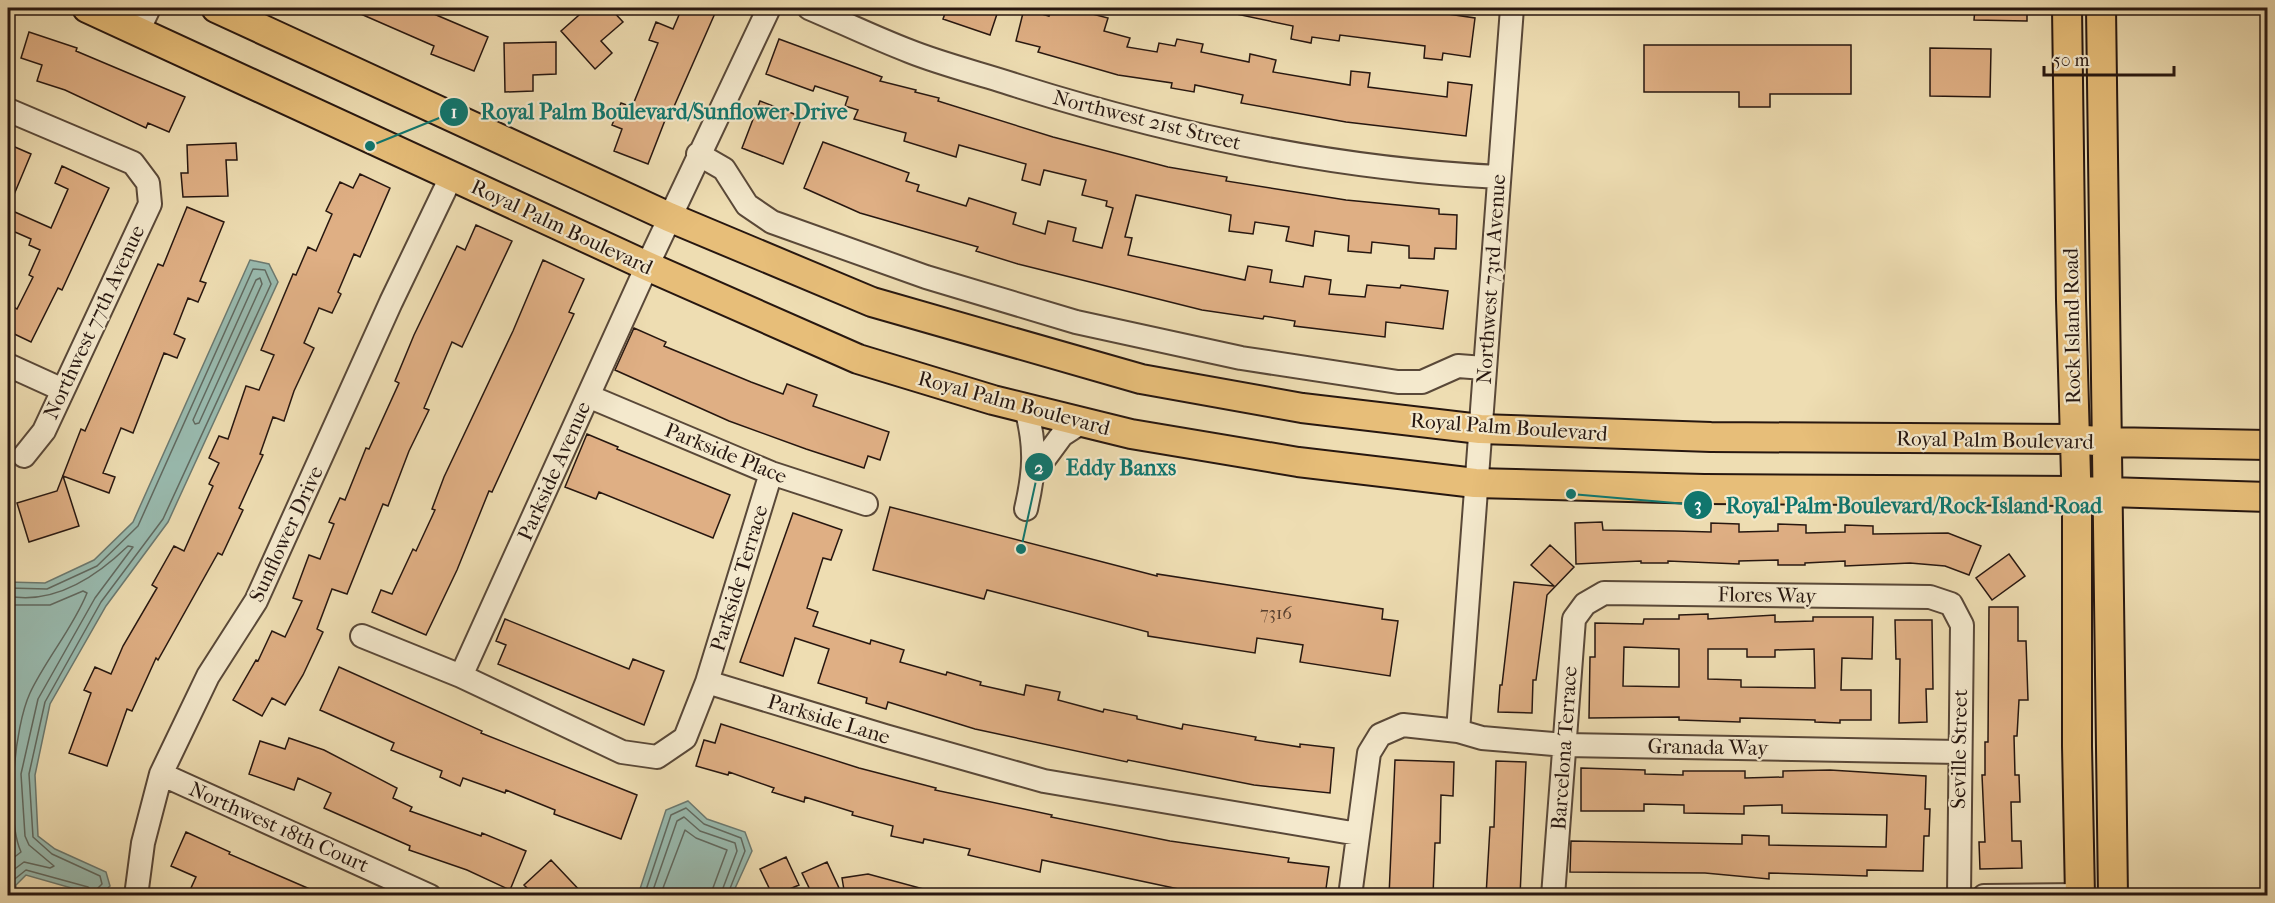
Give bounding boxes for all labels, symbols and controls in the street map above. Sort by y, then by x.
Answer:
scale bar [2044,39,2174,77]
text: 50 m [2053,50,2090,71]
street label: Northwest 21st Street [1051,85,1244,155]
callout: Royal Palm Boulevard/Sunflower Drive [439,92,860,132]
text: Royal Palm Boulevard/Sunflower Drive [480,99,848,125]
text: 1 [451,102,457,123]
street label: Northwest 73rd Avenue [1472,173,1510,385]
street label: Royal Palm Boulevard [467,174,657,280]
street label: Northwest 77th Avenue [39,221,149,423]
street label: Rock Island Road [2059,247,2085,404]
street label: Royal Palm Boulevard [915,366,1113,440]
street label: Parkside Avenue [513,398,595,544]
street label: Royal Palm Boulevard [1409,408,1609,446]
street label: Parkside Place [661,418,791,488]
street label: Royal Palm Boulevard [1896,426,2095,454]
callout: Eddy Banxs [1024,447,1188,487]
text: Eddy Banxs [1066,455,1176,481]
text: 2 [1034,458,1044,479]
street label: Sunflower Drive [244,462,328,606]
callout: Royal Palm Boulevard/Rock Island Road [1683,485,2114,525]
text: Royal Palm Boulevard/Rock Island Road [1726,493,2103,519]
text: 3 [1694,495,1702,516]
street label: Parkside Terrace [705,502,773,654]
street label: Flores Way [1717,582,1817,608]
house number: 7316 [1260,603,1292,624]
street label: Barcelona Terrace [1546,665,1582,831]
street label: Parkside Lane [765,689,893,749]
street label: Seville Street [1946,689,1972,809]
street label: Granada Way [1647,734,1769,760]
street label: Northwest 18th Court [185,777,373,878]

